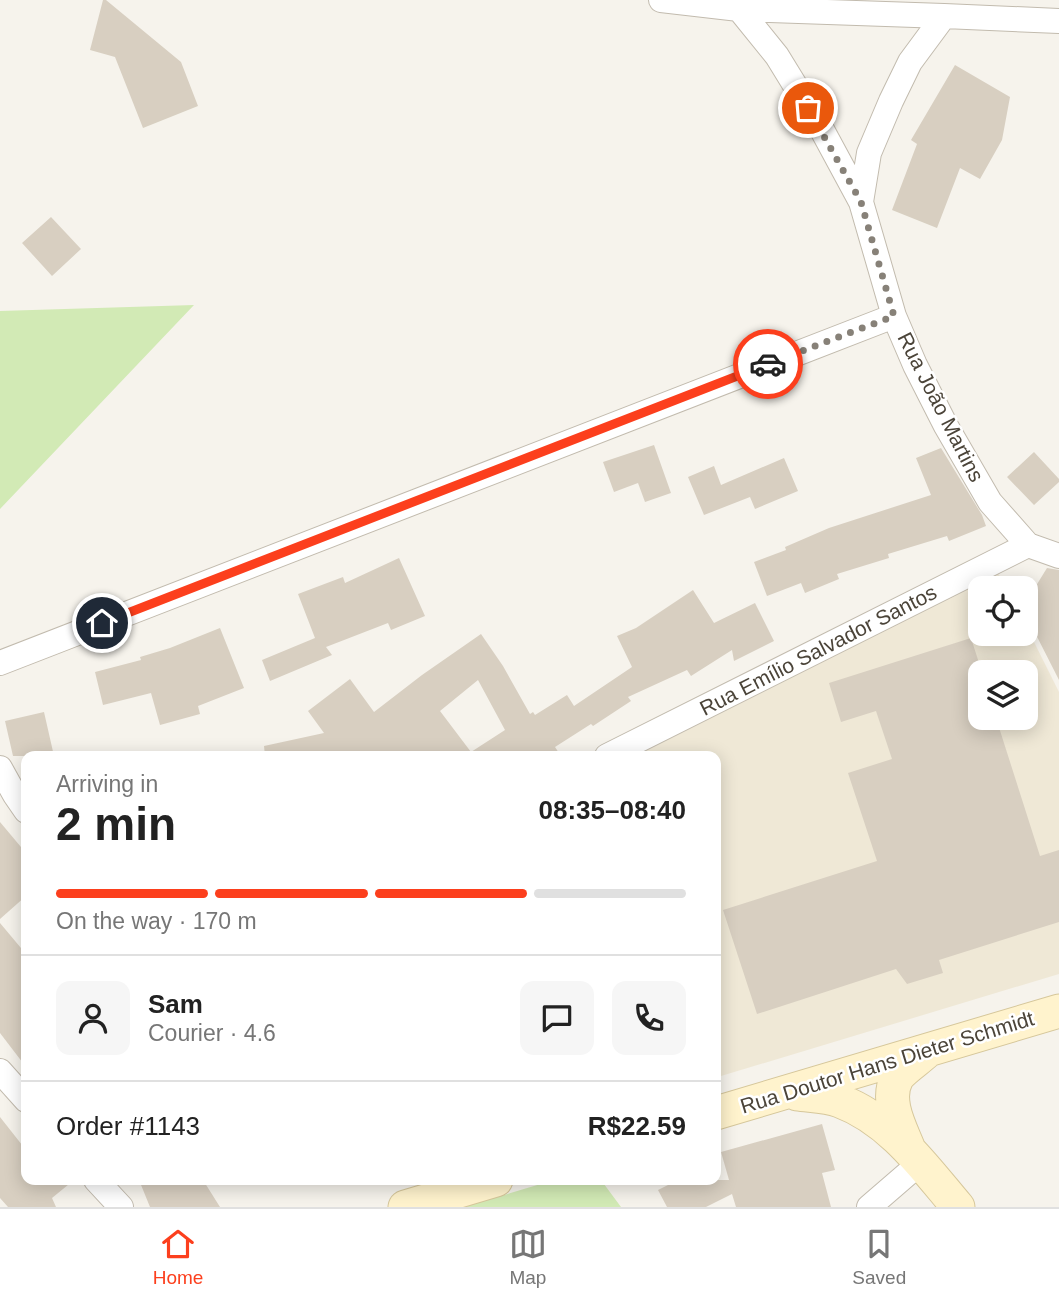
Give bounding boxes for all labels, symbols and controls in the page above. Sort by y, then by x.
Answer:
pin [778,78,838,138]
icon: bag [789,89,827,127]
street label: Rua João Martins [893,328,989,486]
courier [733,329,803,399]
icon: car [749,345,787,383]
map controls [968,576,1038,730]
button: locate [968,576,1038,646]
street label: Rua Emílio Salvador Santos [696,580,940,720]
pin [72,593,132,653]
icon: home [83,604,121,642]
button: layers [968,660,1038,730]
text: Arriving in [56,771,158,797]
text: 08:35–08:40 [539,795,686,825]
text: 2 min [56,798,176,850]
text: On the way · 170 m [56,908,257,934]
button: person [56,981,130,1055]
button: chat [520,981,594,1055]
button: phone [612,981,686,1055]
text: Sam [148,989,203,1019]
street label: Rua Doutor Hans Dieter Schmidt [737,1006,1037,1118]
text: Courier · 4.6 [148,1020,276,1046]
text: Order #1143 [56,1111,200,1141]
text: R$22.59 [588,1111,686,1141]
tab: Home [153,1225,203,1289]
tab: Map [509,1225,547,1289]
tab: Saved [852,1225,906,1289]

